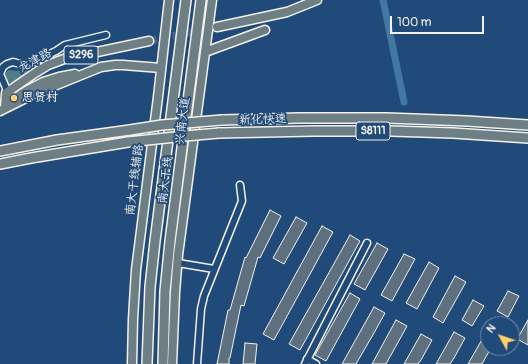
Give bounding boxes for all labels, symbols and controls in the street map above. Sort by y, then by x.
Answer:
scale bar [392,8,486,34]
text: 100 m [397,15,431,30]
street label: 龙津路 [16,46,54,76]
road number: S296 [64,46,98,64]
place label: 思贤村 [22,91,58,105]
marker: 思贤村 [9,93,19,103]
street label: 兴南大道 [173,96,193,146]
street label: 新化快速 [239,112,287,128]
road number: S8111 [356,122,390,140]
street label: 南大干线辅路 [123,143,147,217]
street label: 南大干线 [156,155,176,205]
north arrow [480,316,520,356]
text: N [484,322,499,336]

